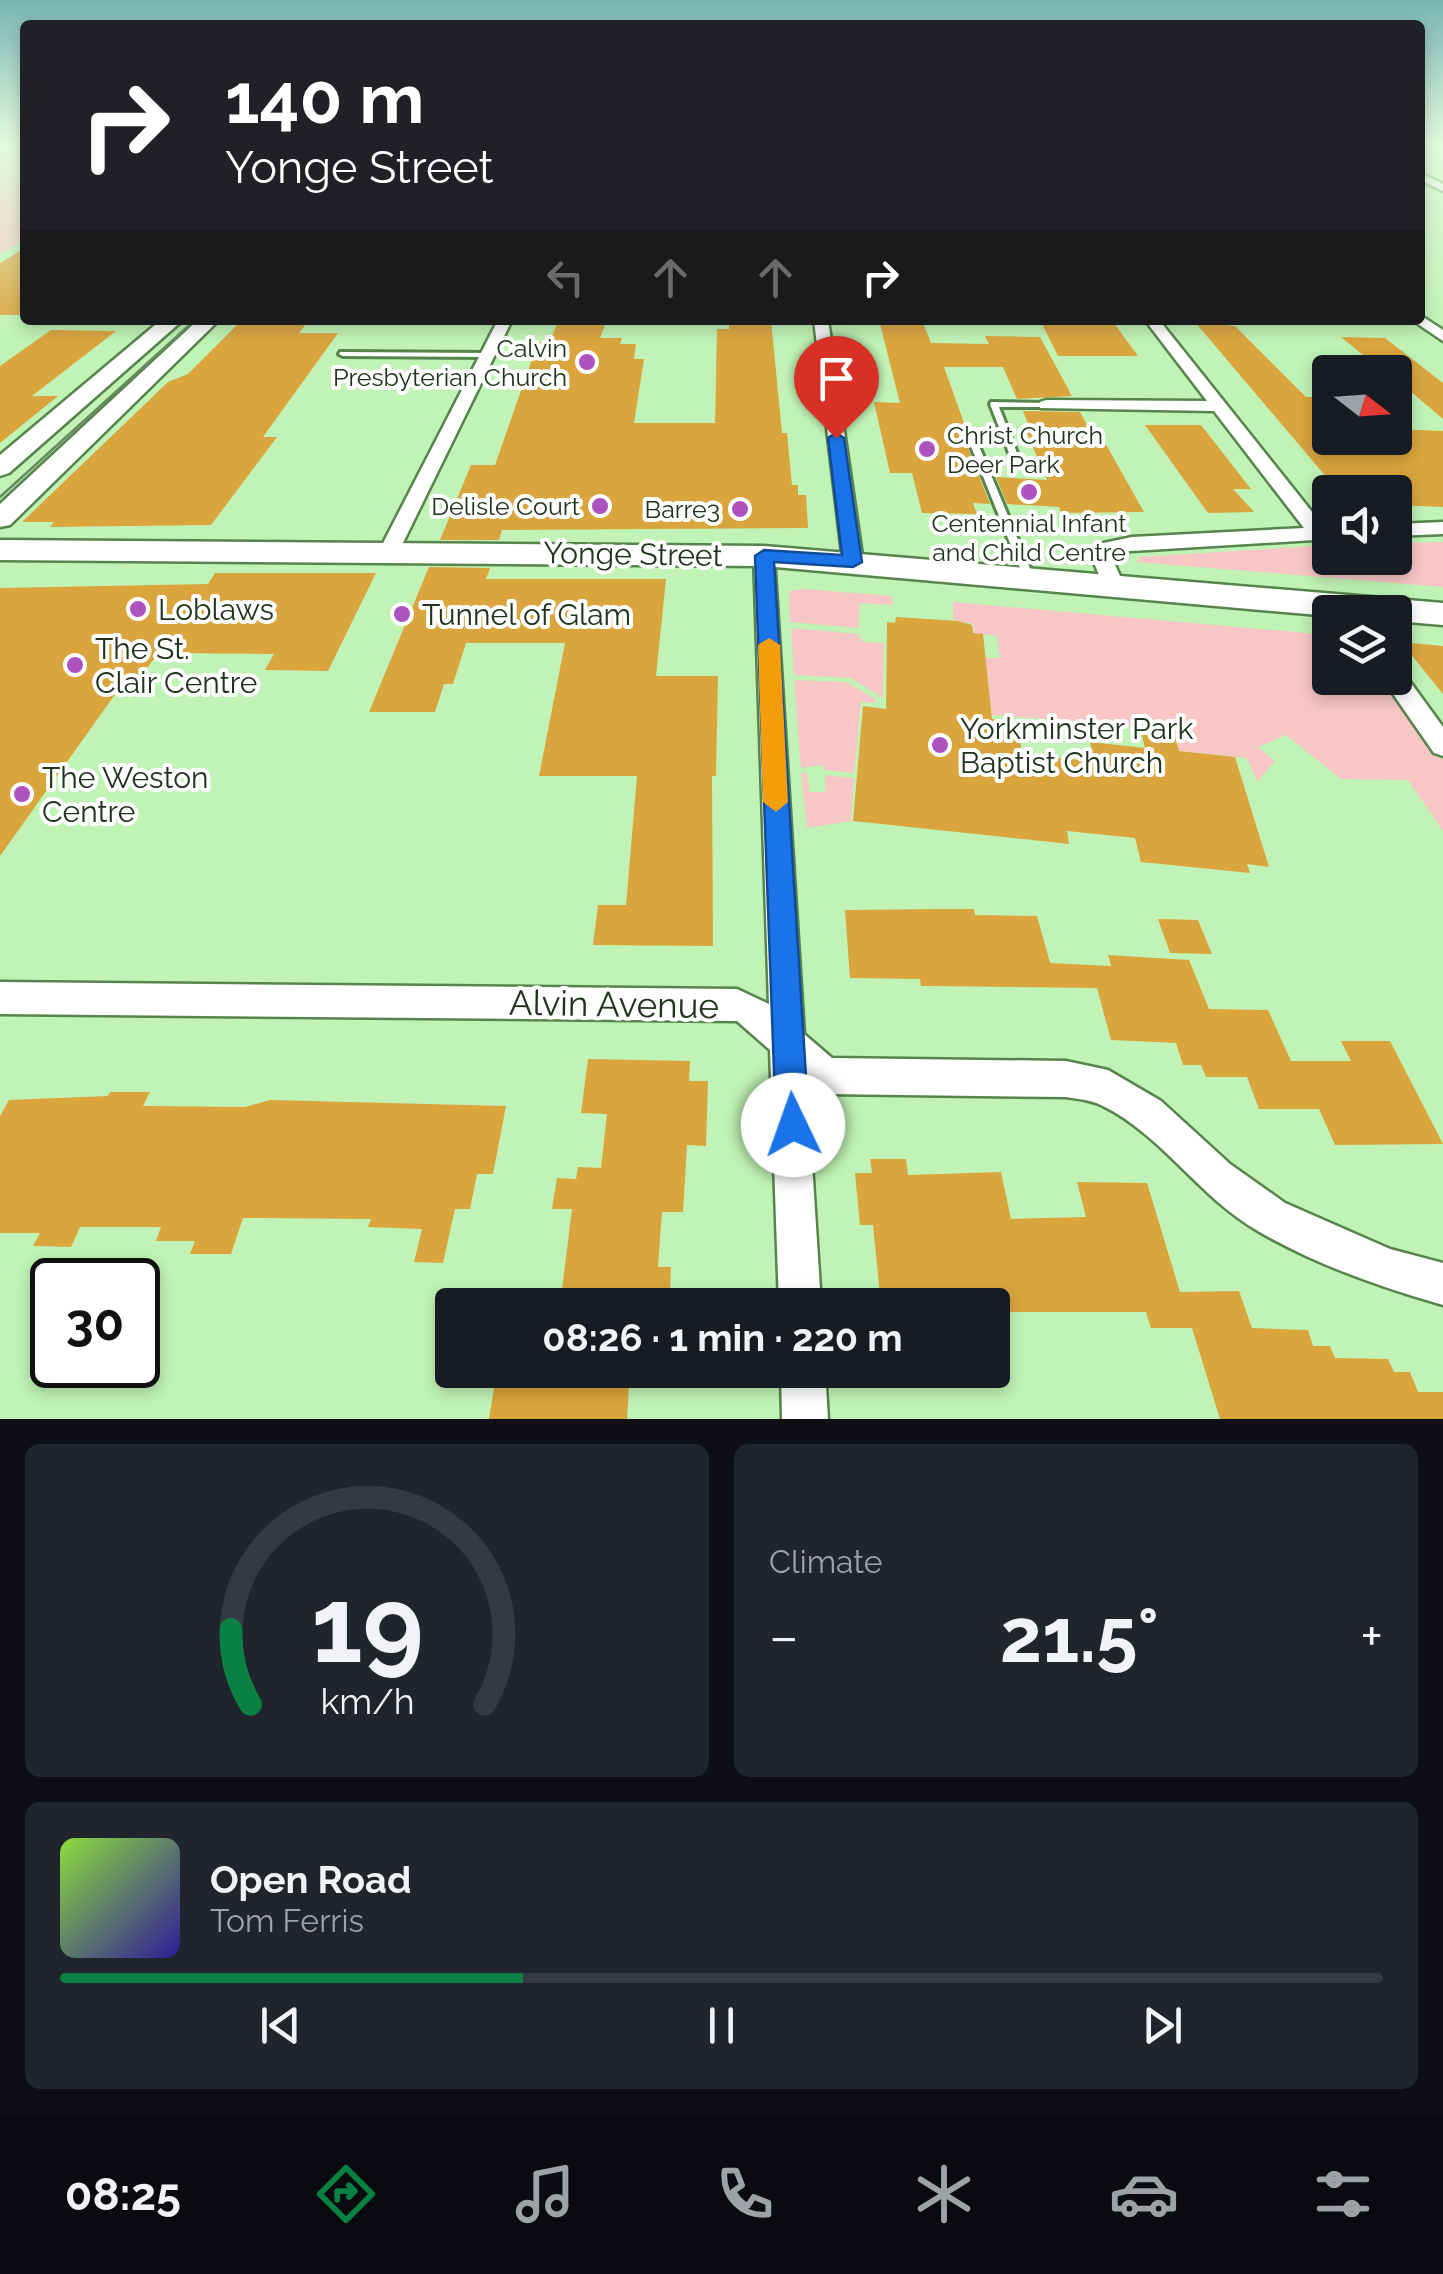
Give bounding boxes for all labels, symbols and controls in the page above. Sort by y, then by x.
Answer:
text: 140 m [225,57,425,139]
icon: right [60,60,190,190]
text: Yonge Street [225,141,494,194]
icon: left [538,250,593,305]
icon: ahead [643,250,698,305]
icon: ahead [748,250,803,305]
icon: right [853,250,908,305]
place label: Calvin Presbyterian Church [333,333,567,392]
pin [794,336,879,439]
marker: Calvin Presbyterian Church [576,351,598,373]
icon: arrive [809,351,864,406]
north arrow [1312,355,1412,455]
map controls [1312,355,1412,695]
place label: Christ Church Deer Park [947,420,1103,479]
marker: Christ Church Deer Park [916,438,938,460]
button: sound [1312,475,1412,575]
marker: Centennial Infant and Child Centre [1018,481,1040,503]
place label: Delisle Court [431,491,581,521]
place label: Barre3 [645,494,720,524]
marker: Delisle Court [589,495,611,517]
marker: Barre3 [729,498,751,520]
place label: Centennial Infant and Child Centre [931,508,1127,567]
street label: Yonge Street [543,535,723,573]
place label: Loblaws [158,592,274,627]
button: layers [1312,595,1412,695]
place label: Tunnel of Glam [422,597,631,632]
marker: Loblaws [127,598,149,620]
marker: Tunnel of Glam [391,603,413,625]
place label: The St. Clair Centre [95,631,257,700]
marker: The St. Clair Centre [64,654,86,676]
place label: Yorkminster Park Baptist Church [960,711,1193,780]
marker: Yorkminster Park Baptist Church [929,734,951,756]
place label: The Weston Centre [42,760,209,829]
marker: The Weston Centre [11,783,33,805]
street label: Alvin Avenue [509,982,719,1026]
position arrow [741,1073,845,1177]
speed limit sign: 30 [30,1258,160,1388]
text: 08:26 · 1 min · 220 m [542,1315,903,1360]
text: Climate [769,1543,883,1580]
text: 19 [311,1564,423,1686]
text: 21.5° [1000,1591,1159,1680]
text: − [769,1604,799,1669]
text: + [1360,1604,1383,1669]
text: km/h [320,1680,414,1722]
text: Open Road [210,1857,411,1902]
text: Tom Ferris [210,1902,364,1939]
icon: previous [253,1998,308,2053]
icon: pause [694,1998,749,2053]
icon: next [1135,1998,1190,2053]
icon: directions [311,2159,381,2229]
icon: music [510,2159,580,2229]
icon: phone [710,2159,780,2229]
icon: climate [909,2159,979,2229]
icon: car [1109,2159,1179,2229]
icon: filters [1308,2159,1378,2229]
text: 08:25 [65,2168,181,2221]

